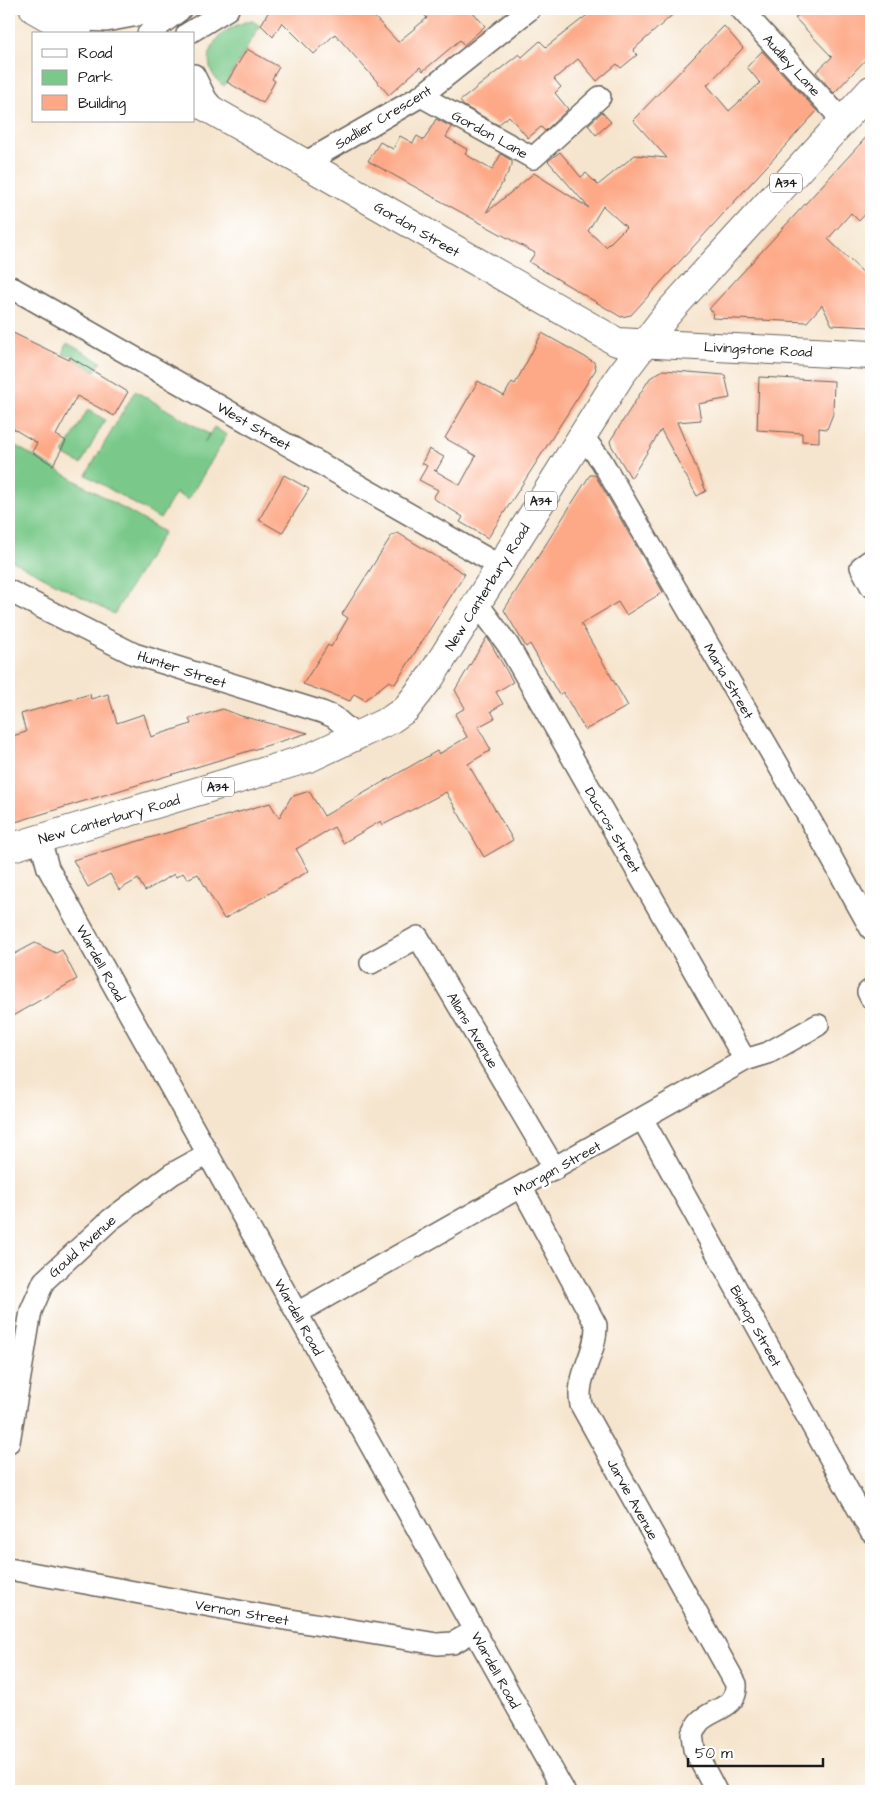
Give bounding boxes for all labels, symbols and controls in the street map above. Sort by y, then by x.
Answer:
street label: Audley Lane [758,30,825,102]
legend [32,32,195,122]
text: Road [78,43,113,64]
text: Park [78,67,113,88]
street label: Sadlier Crescent [331,81,436,155]
text: Building [78,93,126,115]
street label: Gordon Lane [448,106,532,164]
road number: A34 [770,174,802,192]
street label: Gordon Street [370,197,463,263]
street label: Livingstone Road [703,337,813,363]
street label: West Street [213,398,294,456]
road number: A34 [525,492,557,511]
street label: New Canterbury Road [441,520,535,655]
street label: Maria Street [698,640,758,723]
street label: Hunter Street [135,646,229,694]
road number: A34 [202,778,234,796]
street label: Ducros Street [579,784,645,878]
street label: New Canterbury Road [36,790,182,850]
street label: Wardell Road [71,921,129,1005]
street label: Allans Avenue [442,989,503,1073]
street label: Morgan Street [510,1136,605,1201]
street label: Gould Avenue [44,1211,121,1283]
street label: Wardell Road [269,1275,327,1359]
street label: Bishop Street [724,1282,786,1371]
street label: Jarvie Avenue [601,1455,663,1544]
street label: Vernon Street [193,1595,291,1631]
street label: Wardell Road [466,1628,524,1712]
scale bar [688,1735,822,1767]
text: 50 m [695,1743,733,1764]

